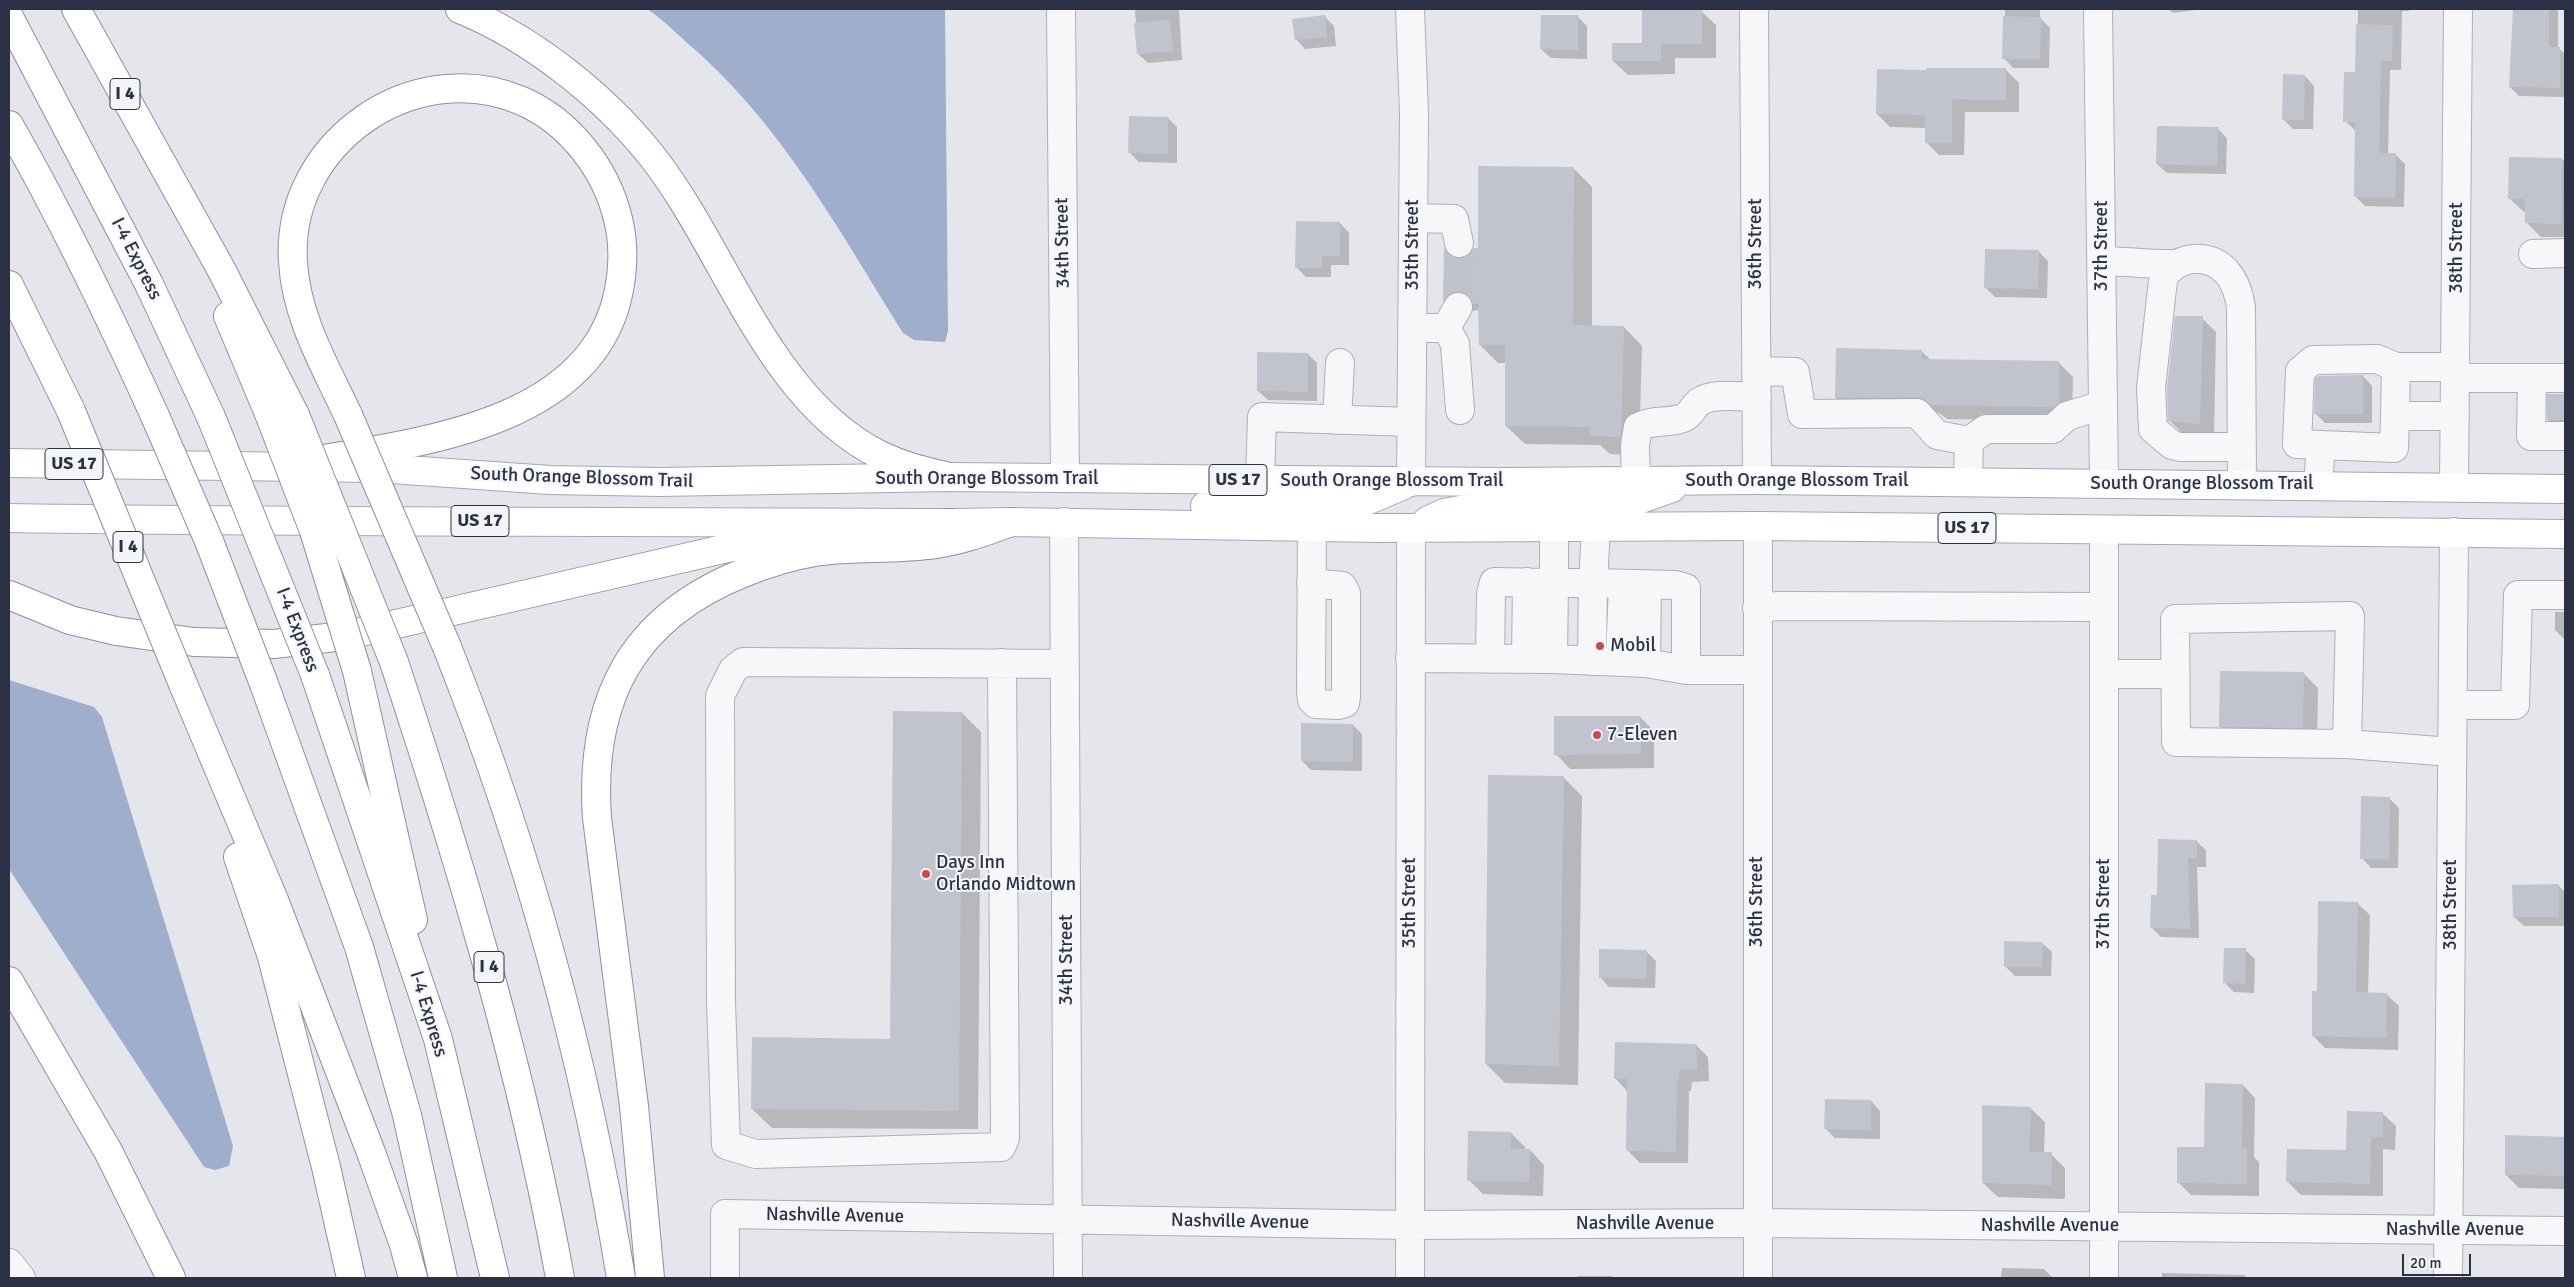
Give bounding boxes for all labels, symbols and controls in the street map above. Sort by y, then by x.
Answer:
road number: I 4 [110,78,140,110]
street label: 34th Street [1051,197,1075,289]
street label: 36th Street [1745,198,1767,290]
street label: 35th Street [1402,199,1424,291]
street label: 37th Street [2091,200,2113,292]
street label: 38th Street [2446,202,2468,294]
street label: I-4 Express [106,214,166,304]
road number: US 17 [45,448,103,479]
street label: South Orange Blossom Trail [470,463,694,493]
road number: US 17 [1209,464,1267,496]
street label: South Orange Blossom Trail [875,468,1099,490]
street label: South Orange Blossom Trail [1280,470,1504,492]
street label: South Orange Blossom Trail [1685,470,1909,492]
street label: South Orange Blossom Trail [2090,473,2314,495]
road number: US 17 [451,506,509,536]
road number: US 17 [1938,512,1996,544]
road number: I 4 [113,532,143,562]
street label: I-4 Express [270,584,324,676]
place label: Mobil [1610,635,1656,657]
marker: Mobil [1594,640,1606,652]
place label: 7-Eleven [1607,724,1678,746]
marker: 7-Eleven [1591,729,1603,741]
place label: Days Inn Orlando Midtown [936,852,1076,896]
street label: 36th Street [1746,856,1768,948]
street label: 35th Street [1399,857,1421,949]
street label: 37th Street [2093,858,2115,950]
street label: 38th Street [2440,859,2462,951]
marker: Days Inn Orlando Midtown [920,868,932,880]
street label: 34th Street [1056,914,1078,1006]
road number: I 4 [474,952,504,982]
street label: I-4 Express [404,968,452,1060]
street label: Nashville Avenue [766,1203,904,1229]
street label: Nashville Avenue [1171,1209,1309,1235]
street label: Nashville Avenue [1576,1213,1714,1235]
street label: Nashville Avenue [1981,1215,2119,1237]
street label: Nashville Avenue [2386,1219,2524,1241]
scale bar [2404,1244,2473,1276]
text: 20 m [2410,1254,2441,1272]

